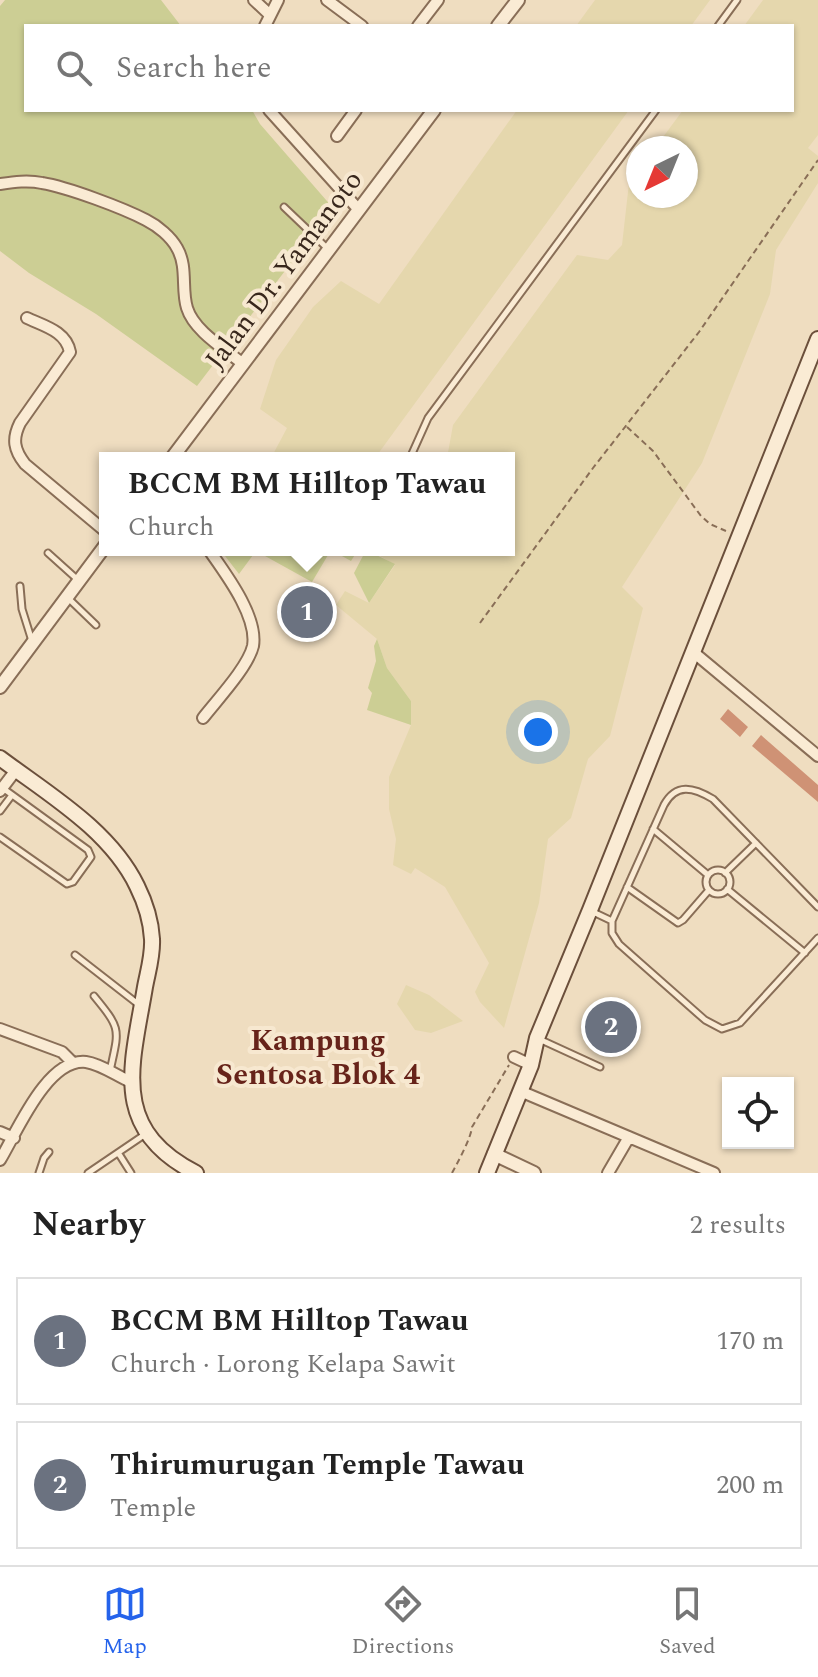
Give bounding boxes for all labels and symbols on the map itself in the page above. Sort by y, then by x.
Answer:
north arrow [626,136,698,208]
street label: Jalan Dr. Yamanoto [195,161,373,379]
pin: 1 [281,582,333,642]
your location [518,712,558,752]
pin: 2 [585,997,637,1057]
district label: Kampung Sentosa Blok 4 [216,1018,420,1098]

